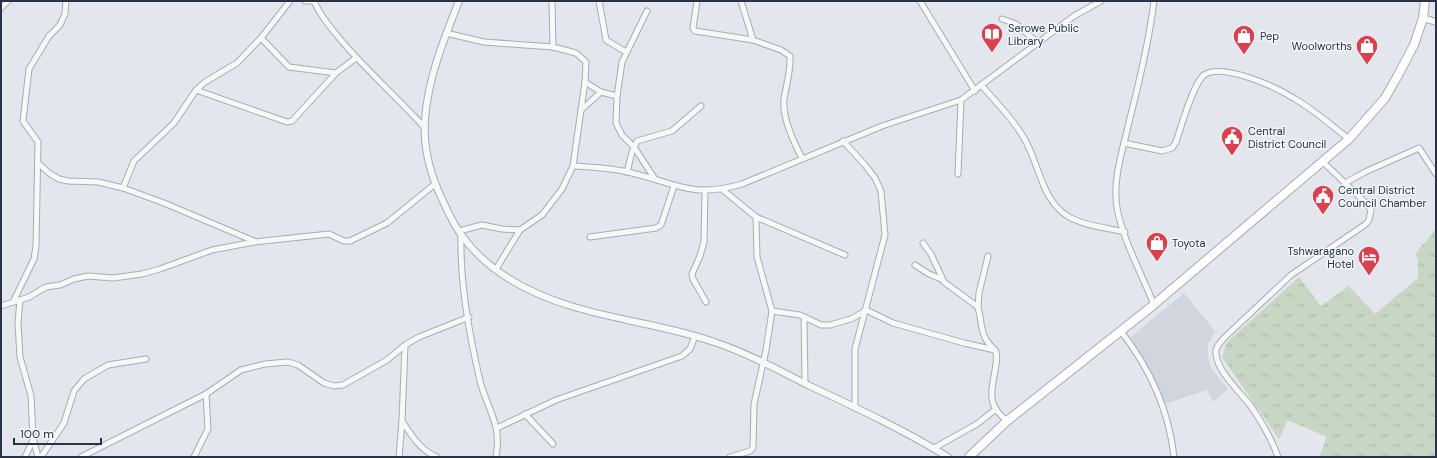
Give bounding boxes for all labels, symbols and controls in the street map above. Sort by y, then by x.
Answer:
library icon: Serowe Public Library [979,21,1005,54]
place label: Serowe Public Library [1008,21,1079,48]
shop icon: Pep [1231,23,1257,56]
place label: Pep [1260,29,1279,43]
shop icon: Woolworths [1354,33,1380,66]
place label: Woolworths [1291,39,1352,53]
public building icon: Central District Council [1219,124,1245,157]
place label: Central District Council [1248,124,1326,151]
public building icon: Central District Council Chamber [1310,183,1336,216]
place label: Central District Council Chamber [1338,183,1427,210]
shop icon: Toyota [1144,230,1170,263]
place label: Toyota [1172,236,1205,250]
place label: Tshwaragano Hotel [1288,244,1354,271]
hotel icon: Tshwaragano Hotel [1356,244,1382,277]
scale bar [14,420,101,446]
text: 100 m [20,426,54,442]

